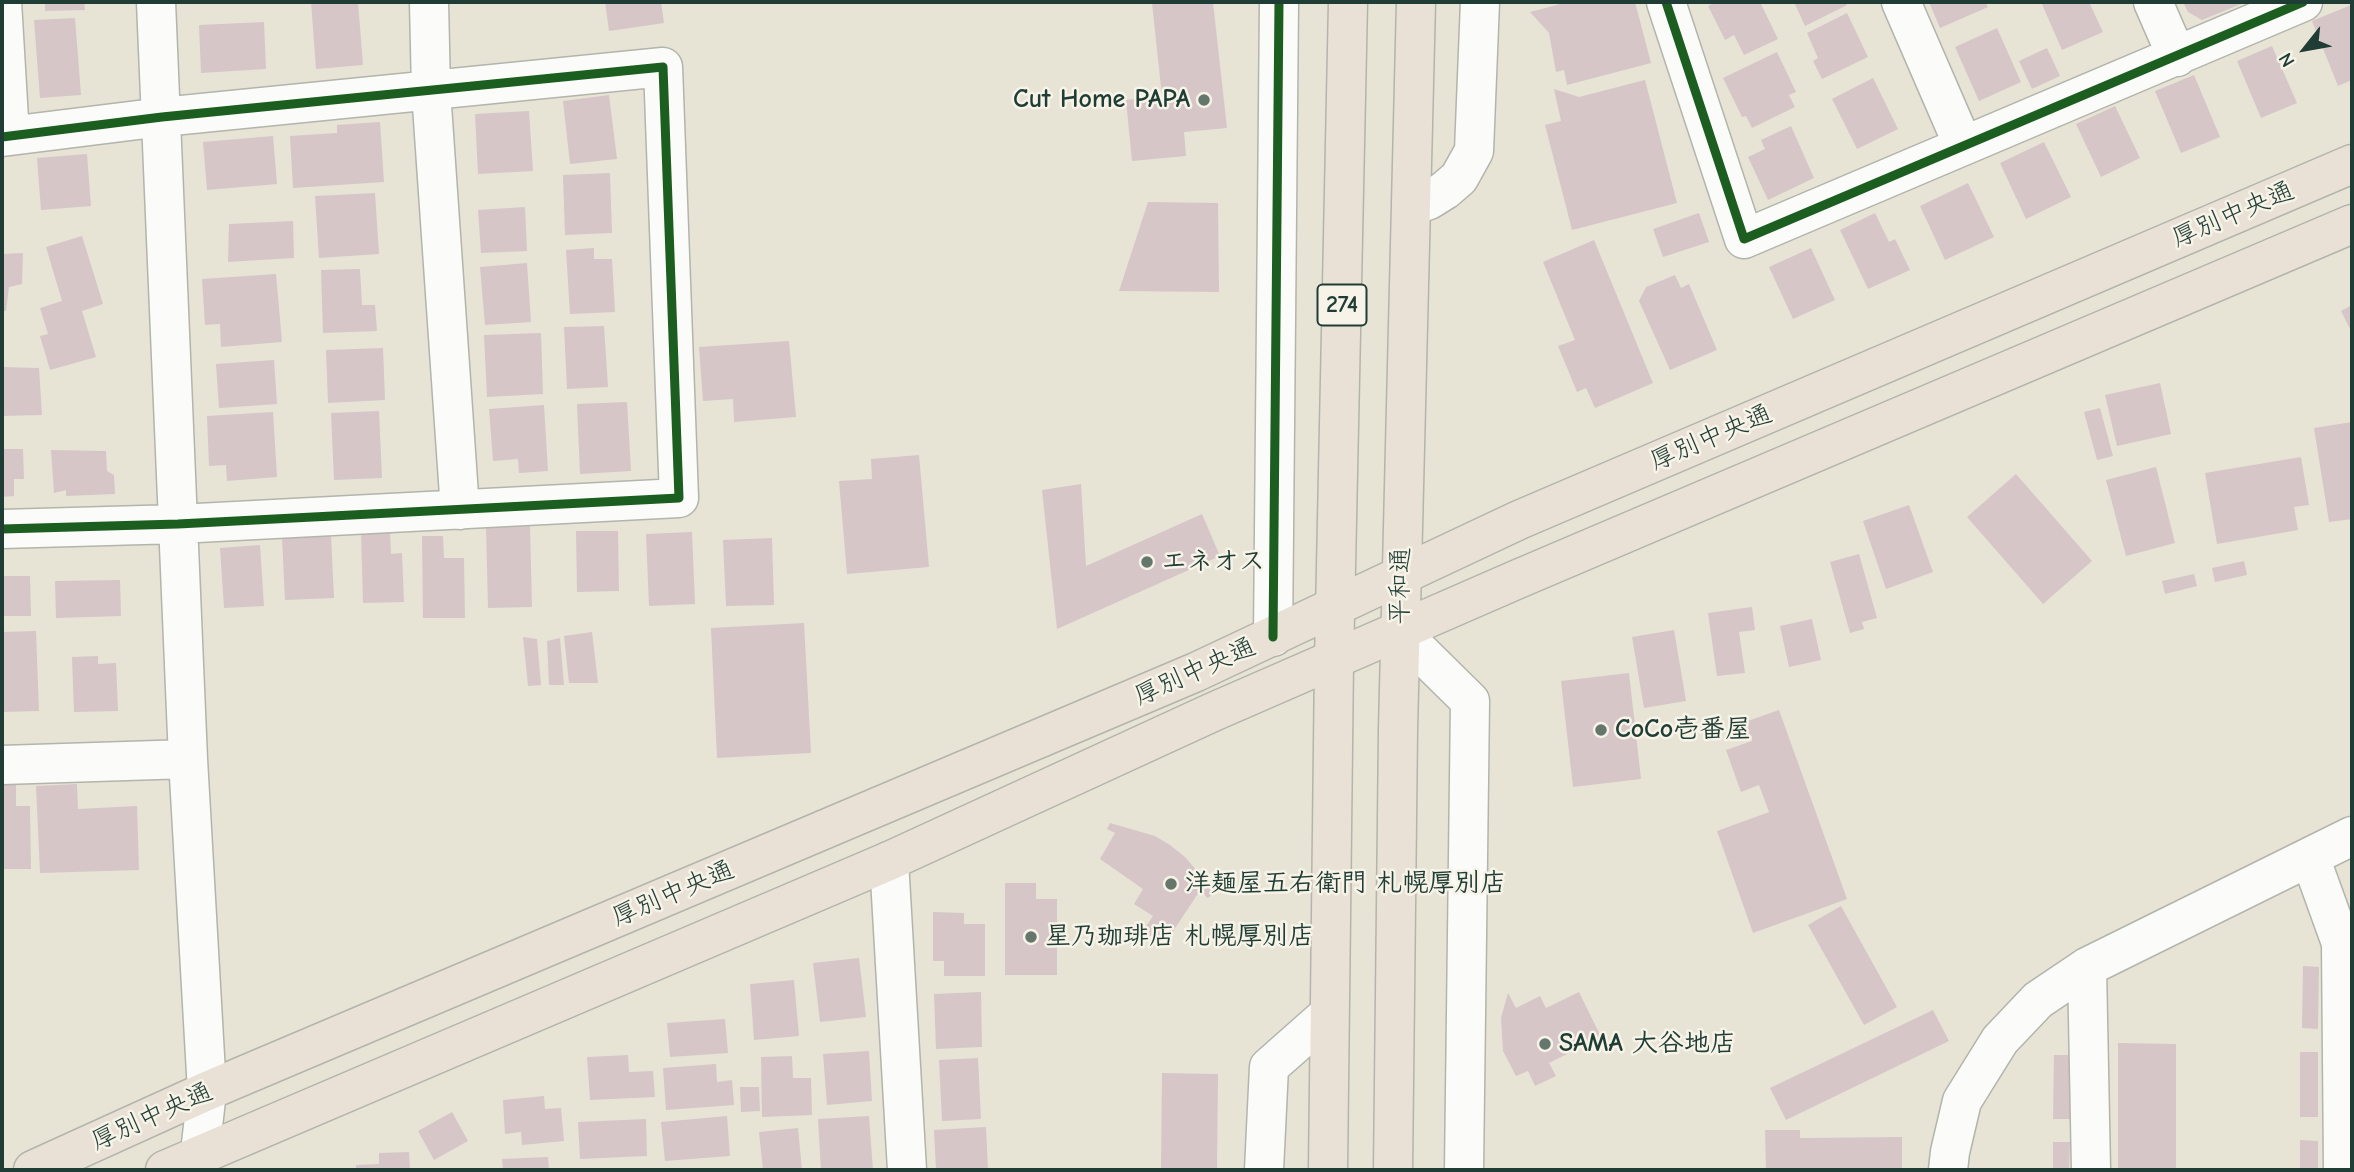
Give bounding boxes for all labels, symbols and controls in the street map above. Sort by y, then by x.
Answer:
north arrow [2270,14,2340,84]
text: N [2274,49,2300,71]
place label: Cut Home PAPA [1013,84,1190,116]
marker: Cut Home PAPA [1196,92,1212,108]
street label: 厚別中央通 [2167,175,2299,255]
road number: 274 [1318,284,1366,326]
street label: 厚別中央通 [1645,398,1777,478]
place label: エネオス [1161,546,1265,578]
street label: 平和通 [1385,547,1417,625]
marker: エネオス [1139,554,1155,570]
street label: 厚別中央通 [1129,631,1261,713]
place label: CoCo壱番屋 [1615,714,1751,746]
marker: CoCo壱番屋 [1593,722,1609,738]
street label: 厚別中央通 [607,854,739,934]
place label: 洋麺屋五右衛門 札幌厚別店 [1185,868,1506,900]
marker: 洋麺屋五右衛門 札幌厚別店 [1163,876,1179,892]
place label: 星乃珈琲店 札幌厚別店 [1045,921,1314,953]
marker: 星乃珈琲店 札幌厚別店 [1023,929,1039,945]
place label: SAMA 大谷地店 [1559,1028,1736,1060]
marker: SAMA 大谷地店 [1537,1036,1553,1052]
street label: 厚別中央通 [86,1076,218,1158]

